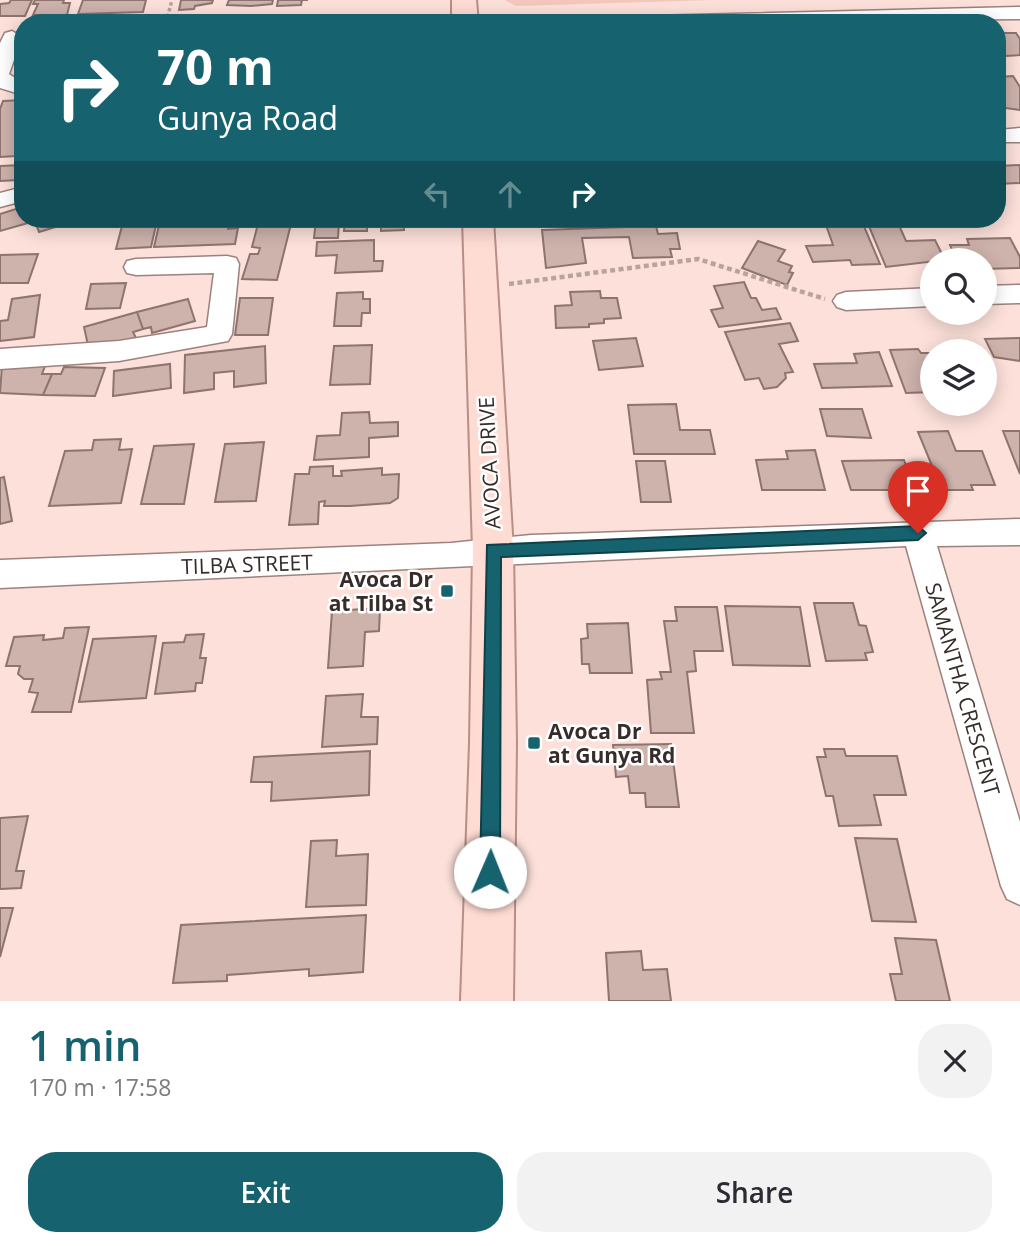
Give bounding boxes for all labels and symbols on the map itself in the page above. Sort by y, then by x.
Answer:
street label: AVOCA DRIVE [472,396,506,530]
pin [888,461,948,533]
street label: TILBA STREET [181,548,314,580]
place label: Avoca Dr at Tilba St [329,565,433,617]
street label: SAMANTHA CRESCENT [919,579,1007,799]
marker: Avoca Dr at Tilba St [439,583,455,599]
place label: Avoca Dr at Gunya Rd [548,717,675,769]
marker: Avoca Dr at Gunya Rd [526,735,542,751]
position arrow [453,835,527,909]

